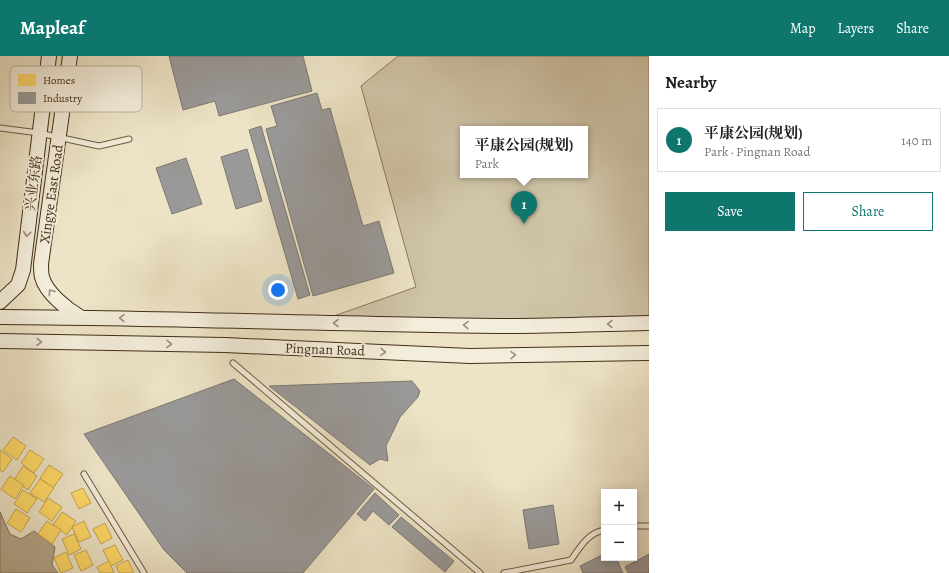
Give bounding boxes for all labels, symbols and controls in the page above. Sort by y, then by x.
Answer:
text: Mapleaf [20,15,85,41]
text: Map [790,19,816,38]
text: Layers [838,19,874,38]
text: Share [896,19,929,38]
legend [10,66,142,112]
text: Nearby [665,71,716,94]
text: Homes [43,73,75,88]
text: Industry [43,91,82,106]
text: 平康公园(规划) [704,123,803,143]
popup [460,126,588,178]
text: 1 [677,132,681,149]
text: 140 m [901,132,932,149]
text: 平康公园(规划) [475,135,573,155]
street label: Xingye East Road [35,143,68,245]
text: Park · Pingnan Road [704,143,810,160]
street label: 兴业东路 [21,154,46,212]
text: Park [475,155,499,172]
pin: 1 [511,191,537,224]
button: Save [665,192,795,231]
button: Share [803,192,933,231]
one-way arrow [23,231,32,237]
your location [268,280,288,300]
one-way arrow [49,289,56,296]
one-way arrow [119,314,125,322]
one-way arrow [333,319,339,327]
one-way arrow [607,320,613,328]
one-way arrow [463,321,469,329]
one-way arrow [36,338,42,346]
street label: Pingnan Road [285,339,366,360]
one-way arrow [166,340,172,349]
one-way arrow [380,348,386,356]
one-way arrow [510,351,516,359]
map controls [601,489,637,561]
button: + [601,489,637,525]
button: − [601,525,637,561]

